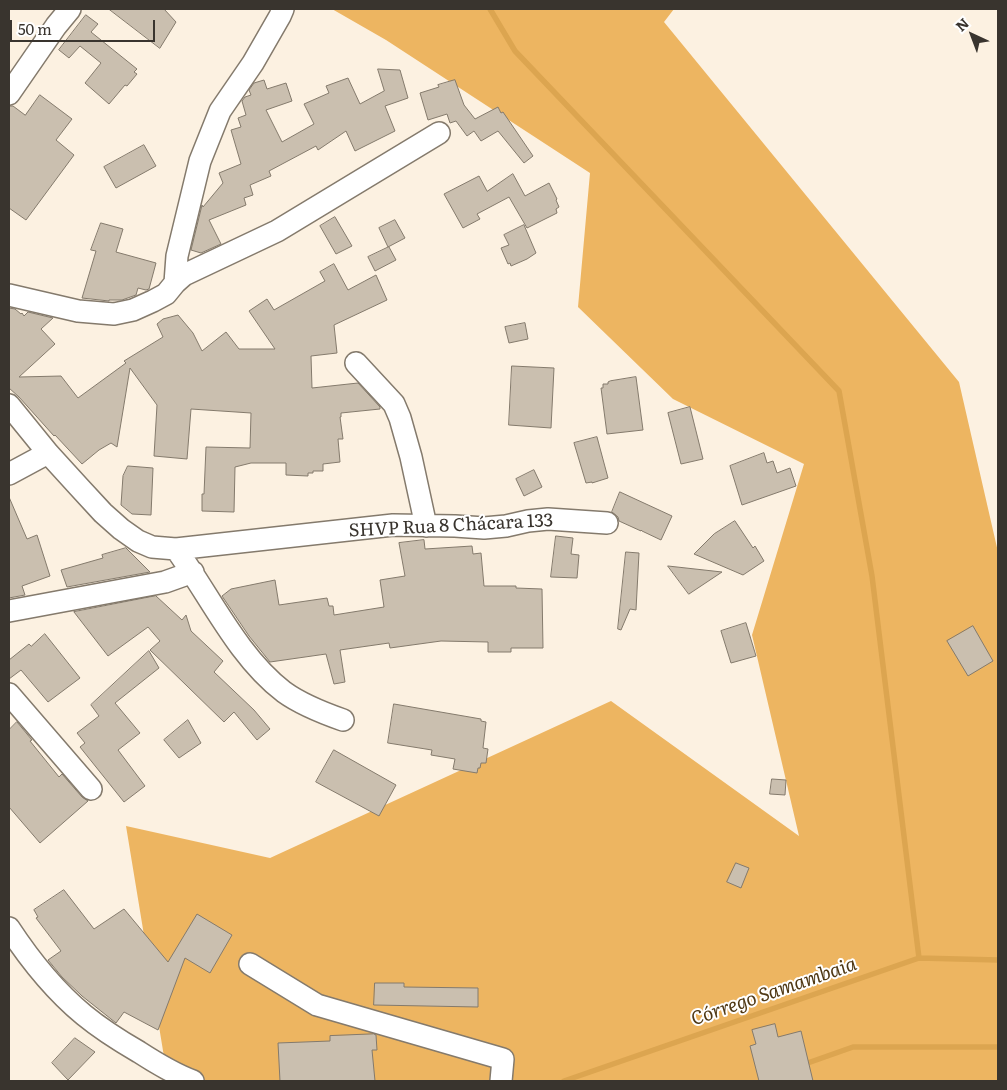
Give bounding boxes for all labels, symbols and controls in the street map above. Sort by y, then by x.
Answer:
scale bar [12,10,158,42]
north arrow [947,10,997,60]
text: N [951,13,973,35]
text: 50 m [18,17,52,40]
street label: SHVP Rua 8 Chácara 133 [348,510,554,542]
water label: Córrego Samambaia [688,953,860,1031]

